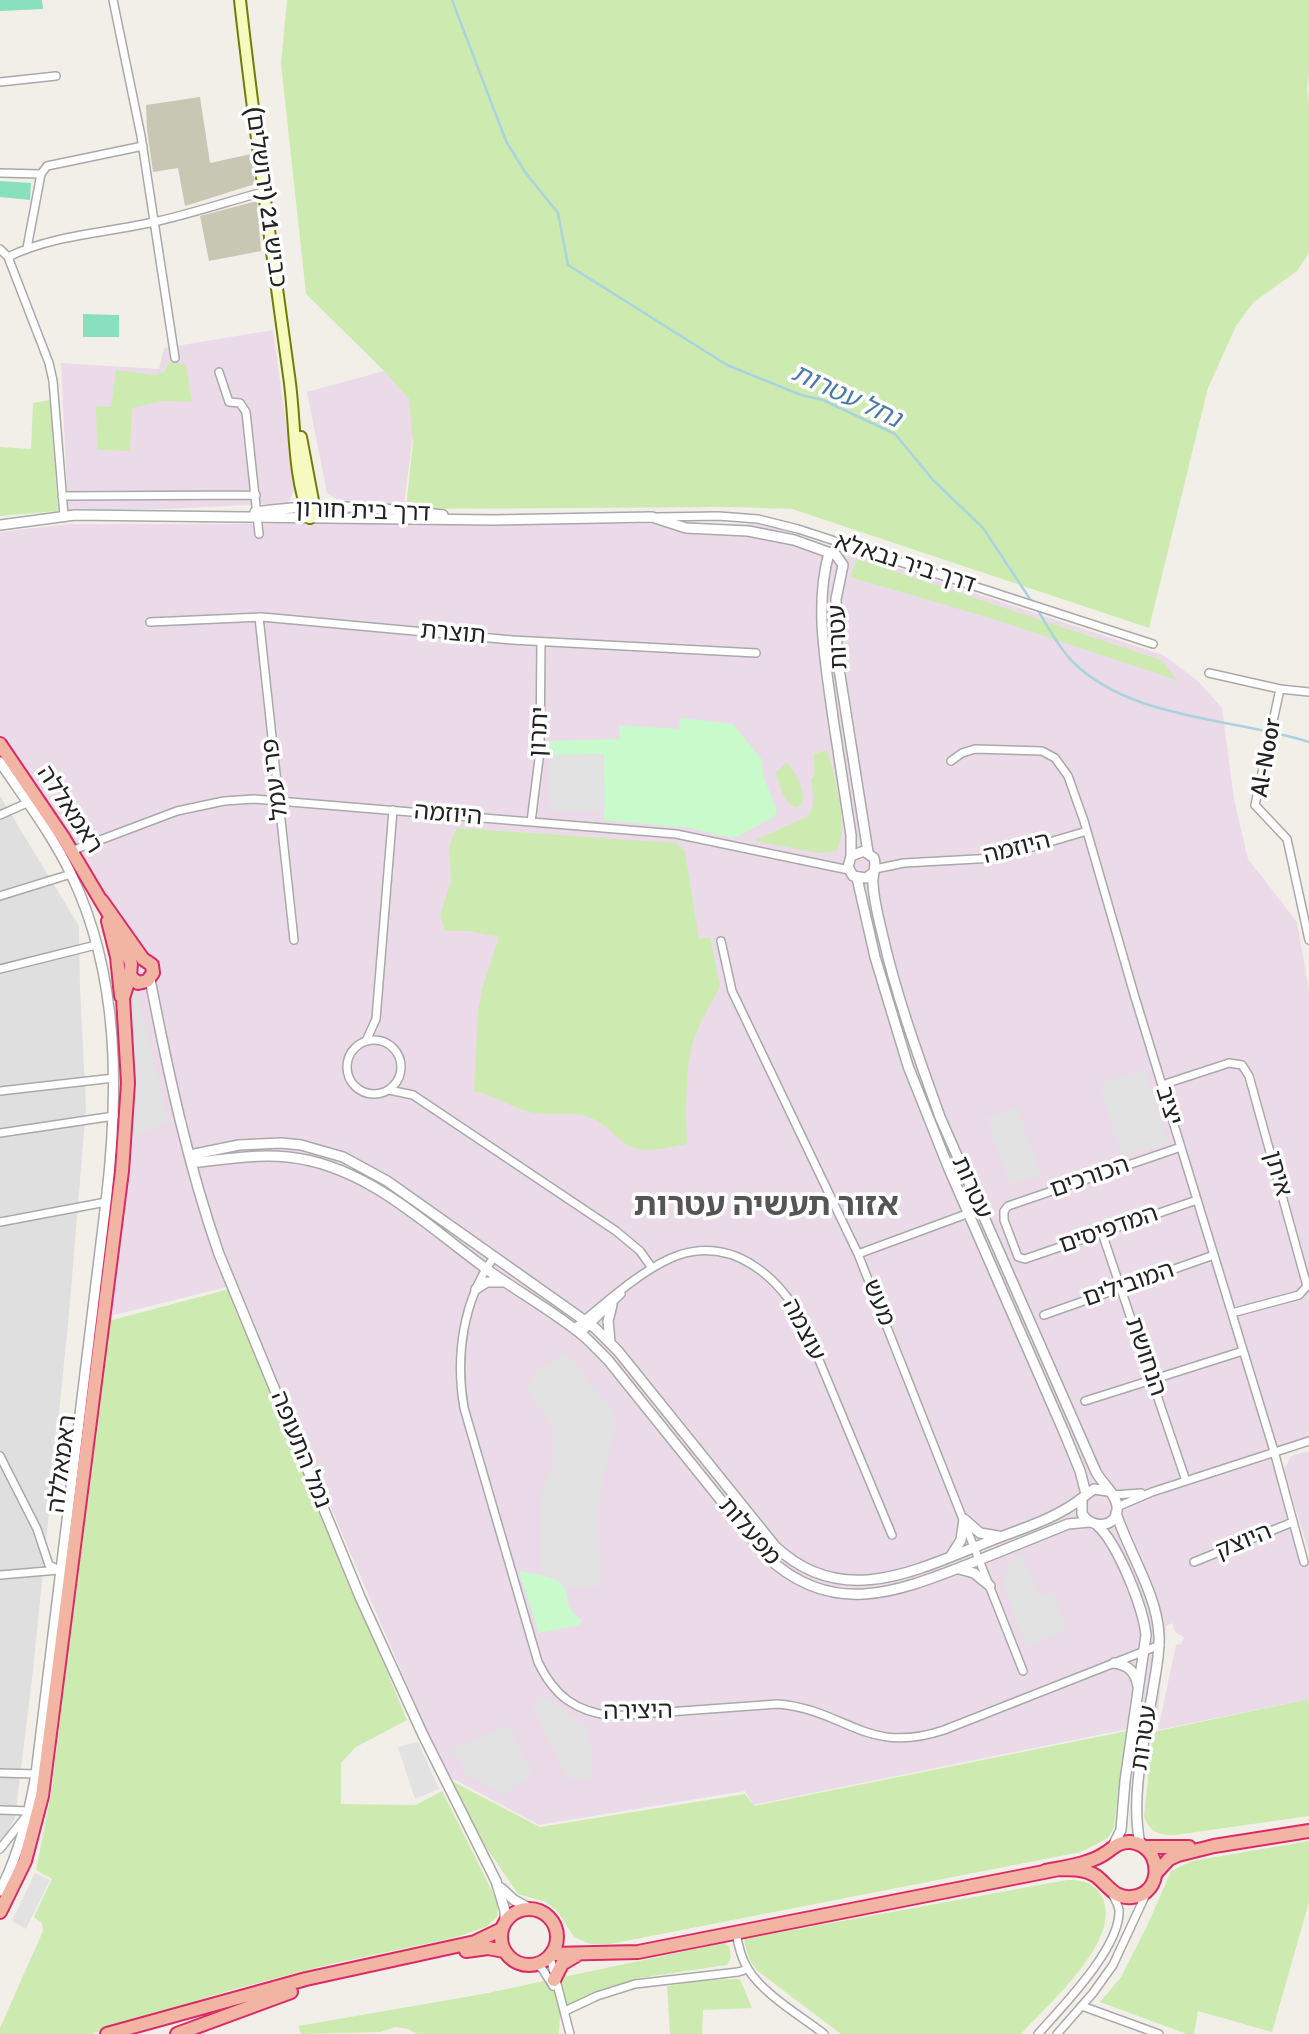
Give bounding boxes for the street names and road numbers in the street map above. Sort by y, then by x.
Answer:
street label: כביש 21 (ירושלים) [238,105,292,289]
street label: דרך בית חורון [295,495,431,529]
street label: דרך ביר נבאלא [831,528,979,600]
street label: עטרות [823,604,855,670]
street label: תוצרת [419,617,487,651]
street label: יתרון [524,706,556,758]
street label: Al-Noor [1246,716,1288,800]
street label: פרי עמל [257,737,295,821]
street label: ראמאללה [30,761,108,859]
street label: היוזמה [413,798,483,832]
street label: היוזמה [980,827,1054,871]
street label: יציב [1148,1083,1188,1129]
street label: איתן [1257,1148,1297,1200]
street label: הכורכים [1047,1151,1133,1205]
street label: עטרות [945,1152,997,1224]
street label: המדפיסים [1056,1200,1162,1260]
street label: המובילים [1080,1256,1178,1314]
street label: מעש [856,1276,900,1330]
street label: עוצמה [775,1294,831,1366]
street label: הנחושת [1118,1314,1172,1400]
street label: נמל התעופה [263,1387,337,1513]
street label: ראמאללה [43,1413,83,1515]
street label: מפעלות [712,1492,786,1572]
street label: היוצק [1212,1518,1276,1566]
street label: היצירה [603,1697,673,1727]
street label: עטרות [1126,1704,1164,1772]

